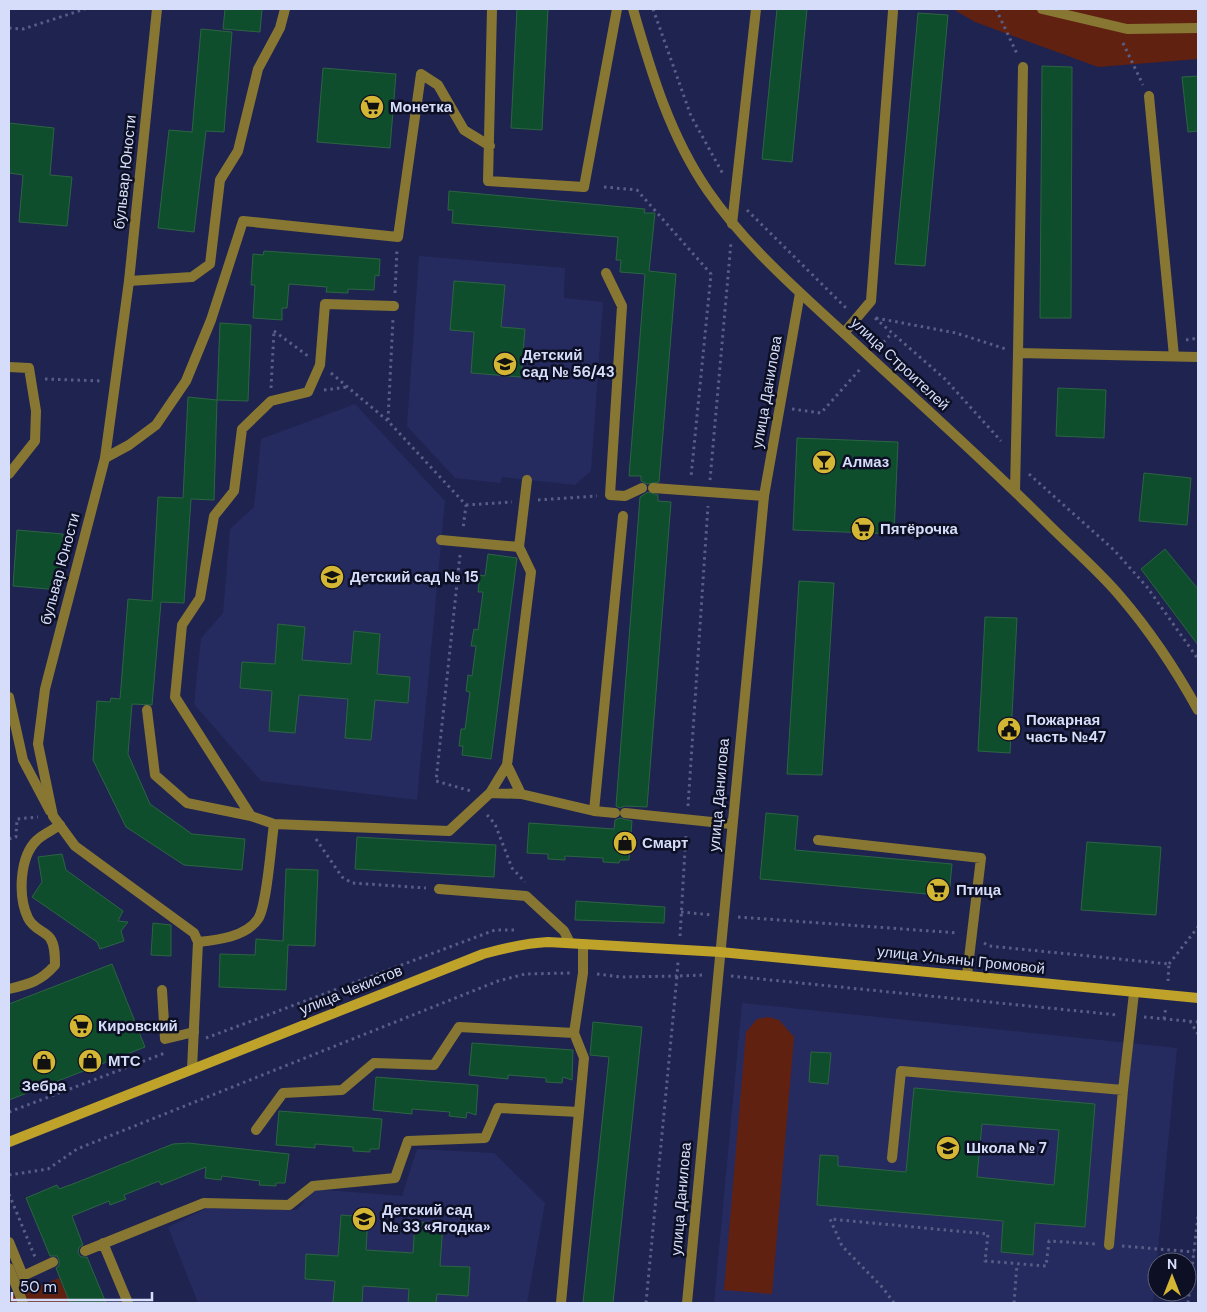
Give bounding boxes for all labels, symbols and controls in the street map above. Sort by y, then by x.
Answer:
supermarket icon: Монетка [359,94,385,120]
place label: Монетка [390,97,453,117]
street label: бульвар Юности [109,114,141,230]
street label: улица Строителей [846,313,954,415]
street label: улица Данилова [747,334,787,450]
place label: Детский сад № 56/43 [522,345,615,382]
school or university icon: Детский сад № 56/43 [492,351,518,377]
bar icon: Алмаз [811,449,837,475]
place label: Алмаз [842,452,889,472]
street label: бульвар Юности [35,511,85,627]
supermarket icon: Пятёрочка [850,516,876,542]
place label: Пятёрочка [880,519,958,539]
school or university icon: Детский сад № 15 [319,564,345,590]
place label: Детский сад № 15 [350,567,479,587]
place label: Пожарная часть №47 [1026,710,1106,747]
public building icon: Пожарная часть №47 [996,716,1022,742]
street label: улица Данилова [704,737,734,853]
shop icon: Смарт [612,830,638,856]
place label: Смарт [642,833,688,853]
supermarket icon: Птица [925,877,951,903]
place label: Птица [956,880,1002,900]
street label: улица Ульяны Громовой [876,941,1046,979]
street label: улица Чекистов [297,960,405,1020]
supermarket icon: Кировский [68,1013,94,1039]
place label: Кировский [98,1016,178,1036]
shop icon: МТС [77,1048,103,1074]
shop icon: Зебра [31,1049,57,1075]
place label: МТС [108,1051,141,1071]
place label: Зебра [22,1076,67,1096]
school or university icon: Школа № 7 [935,1135,961,1161]
place label: Школа № 7 [966,1138,1047,1158]
street label: улица Данилова [666,1141,696,1257]
place label: Детский сад № 33 «Ягодка» [382,1200,491,1237]
school or university icon: Детский сад № 33 «Ягодка» [351,1206,377,1232]
north arrow [1147,1252,1197,1302]
text: N [1167,1255,1177,1273]
scale bar [12,1270,152,1302]
text: 50 m [20,1277,57,1297]

